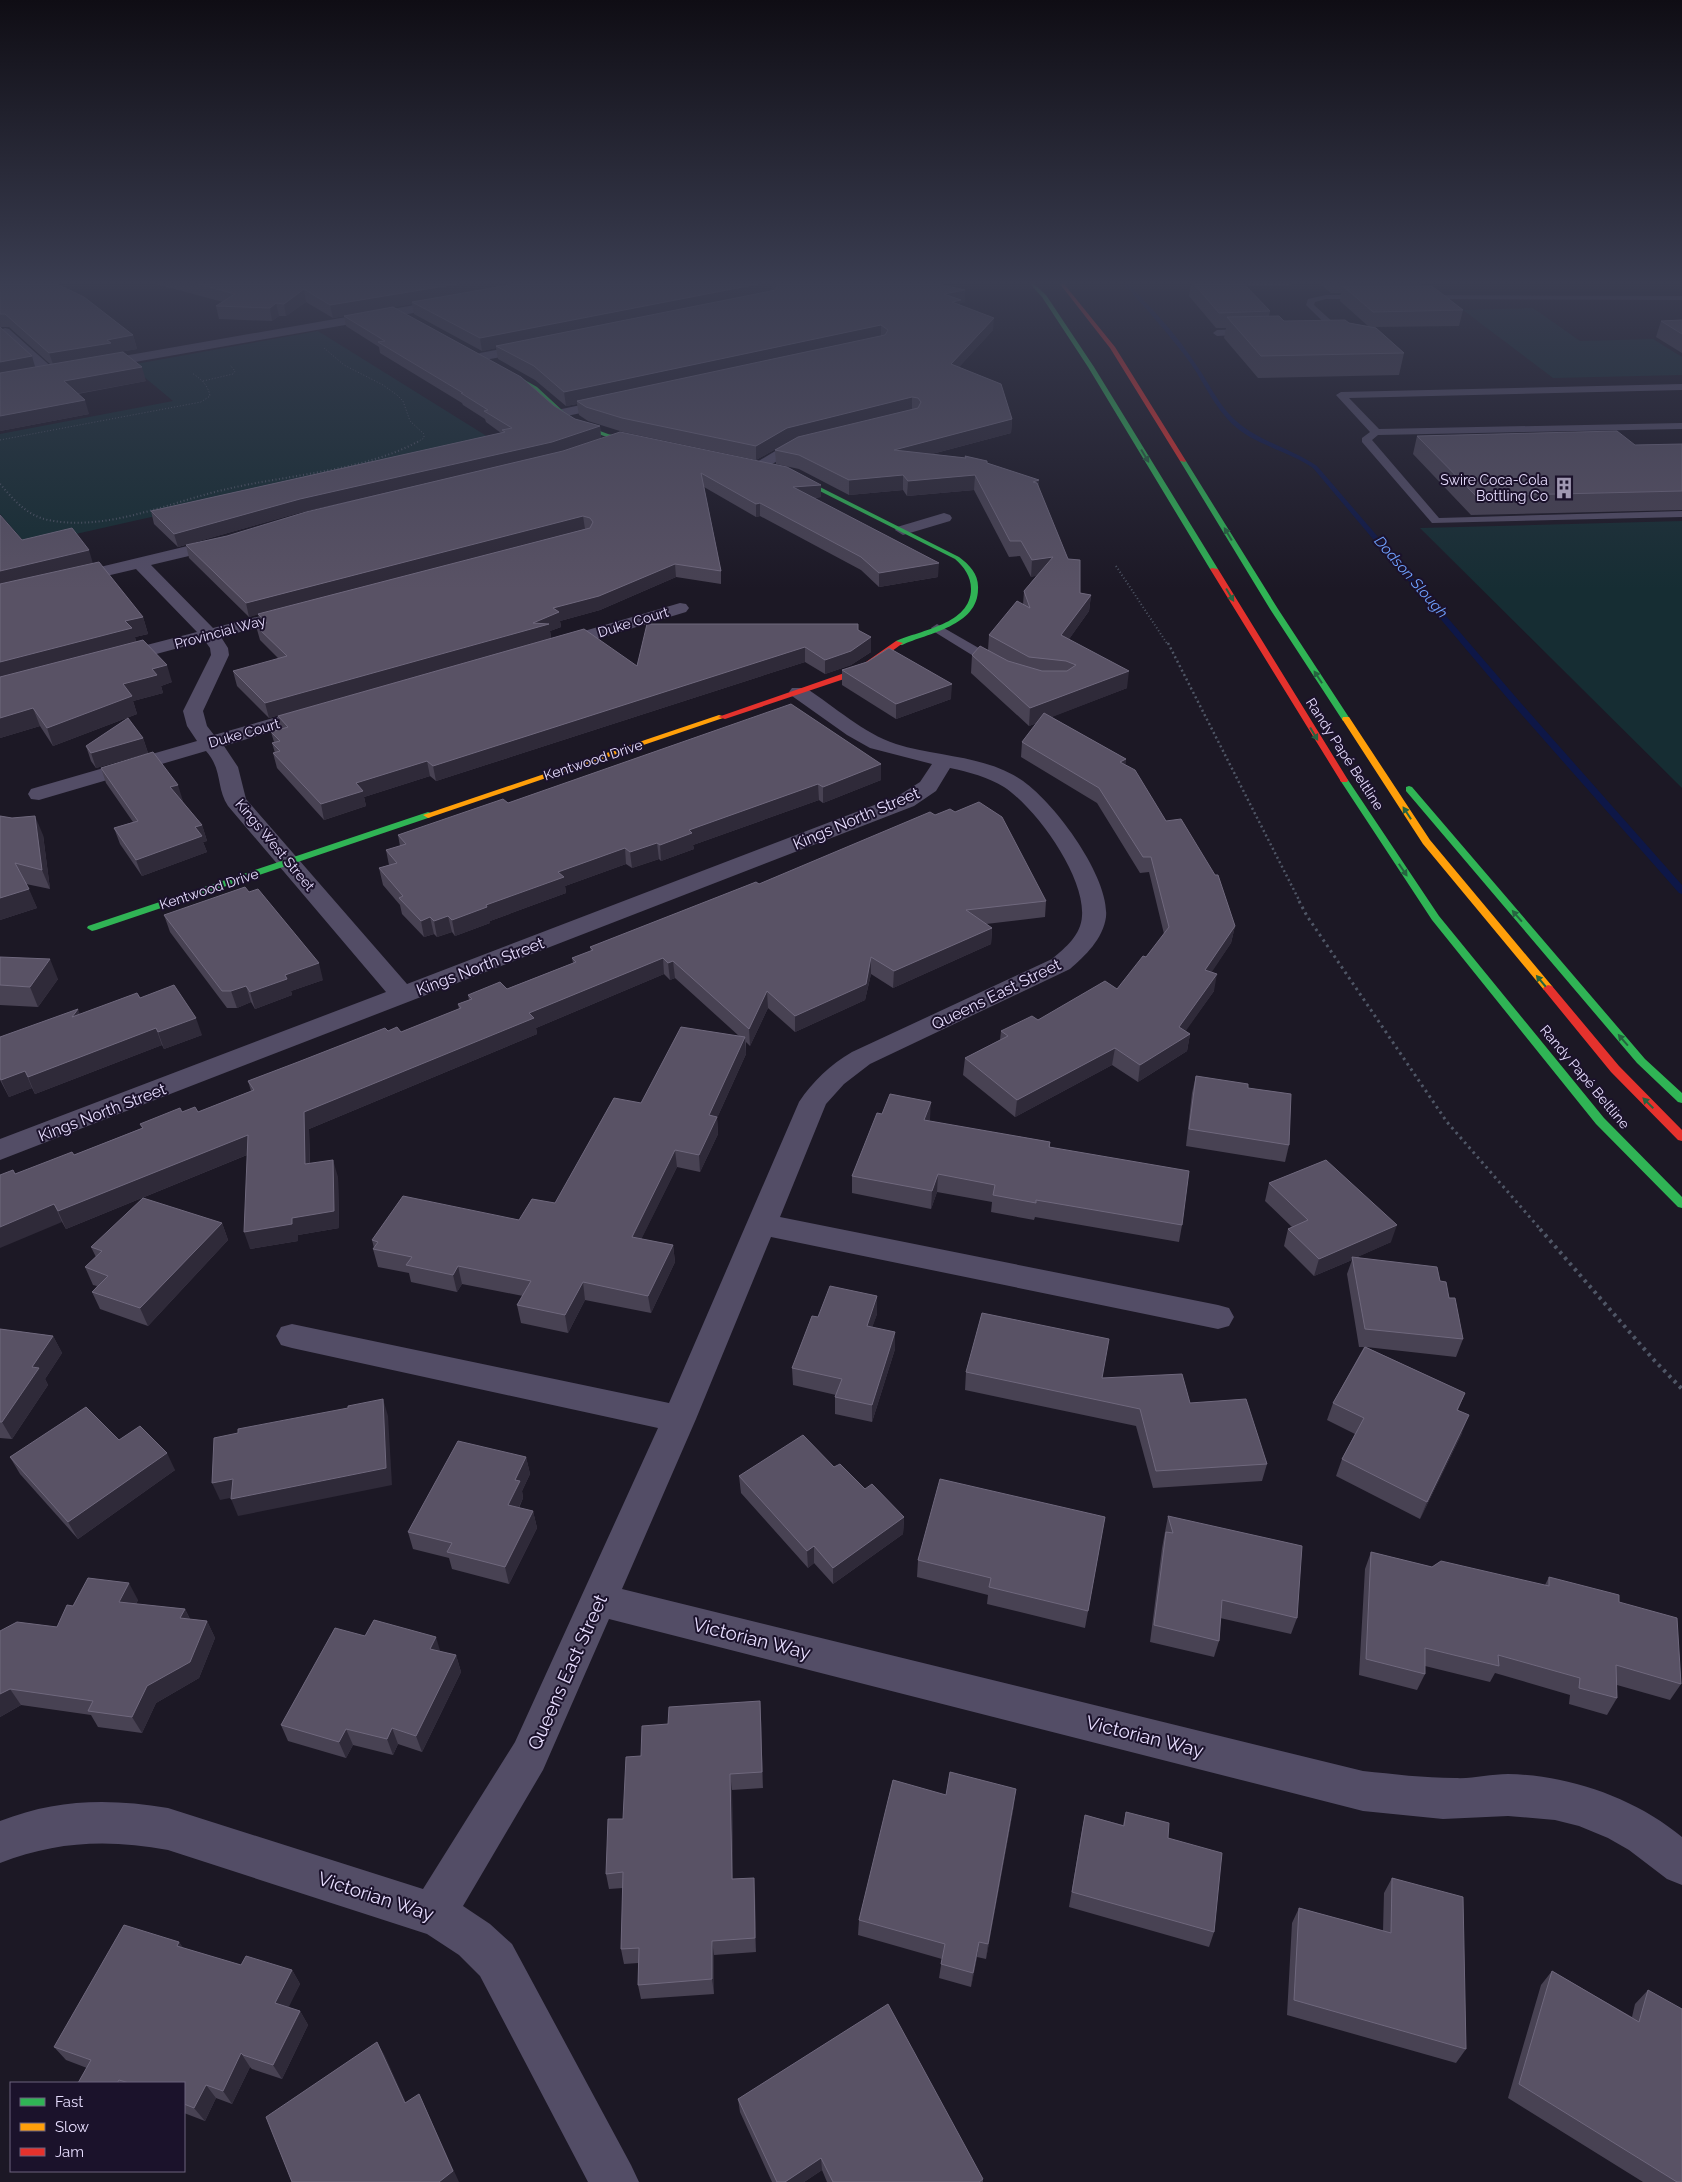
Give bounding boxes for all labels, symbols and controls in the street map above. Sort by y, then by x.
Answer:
one-way arrow [1140,450,1149,463]
place label: Swire Coca-Cola Bottling Co [1440,472,1548,504]
building icon: Swire Coca-Cola Bottling Co [1551,475,1577,501]
one-way arrow [1224,528,1233,541]
water label: Dodson Slough [1371,532,1451,622]
one-way arrow [1225,588,1234,601]
street label: Duke Court [596,604,671,640]
street label: Provincial Way [173,612,268,652]
one-way arrow [1313,670,1322,683]
street label: Randy Papé Beltline [1303,695,1387,813]
street label: Duke Court [207,715,282,751]
one-way arrow [1309,727,1318,740]
street label: Kentwood Drive [542,736,644,784]
street label: Kings North Street [790,783,923,854]
street label: Kings West Street [232,796,318,894]
one-way arrow [1402,806,1411,819]
one-way arrow [1398,863,1408,876]
street label: Kentwood Drive [158,865,260,913]
one-way arrow [1512,910,1523,923]
street label: Kings North Street [414,933,547,1000]
street label: Queens East Street [929,955,1064,1034]
one-way arrow [1535,974,1546,987]
street label: Randy Papé Beltline [1537,1022,1633,1132]
one-way arrow [1617,1034,1629,1046]
street label: Kings North Street [36,1079,169,1146]
one-way arrow [1642,1097,1654,1109]
street label: Queens East Street [523,1590,611,1753]
street label: Victorian Way [691,1613,813,1663]
street label: Victorian Way [1084,1711,1206,1761]
street label: Victorian Way [315,1867,437,1925]
legend [10,2082,185,2172]
text: Fast [55,2093,83,2111]
text: Slow [55,2118,89,2136]
text: Jam [55,2143,84,2161]

